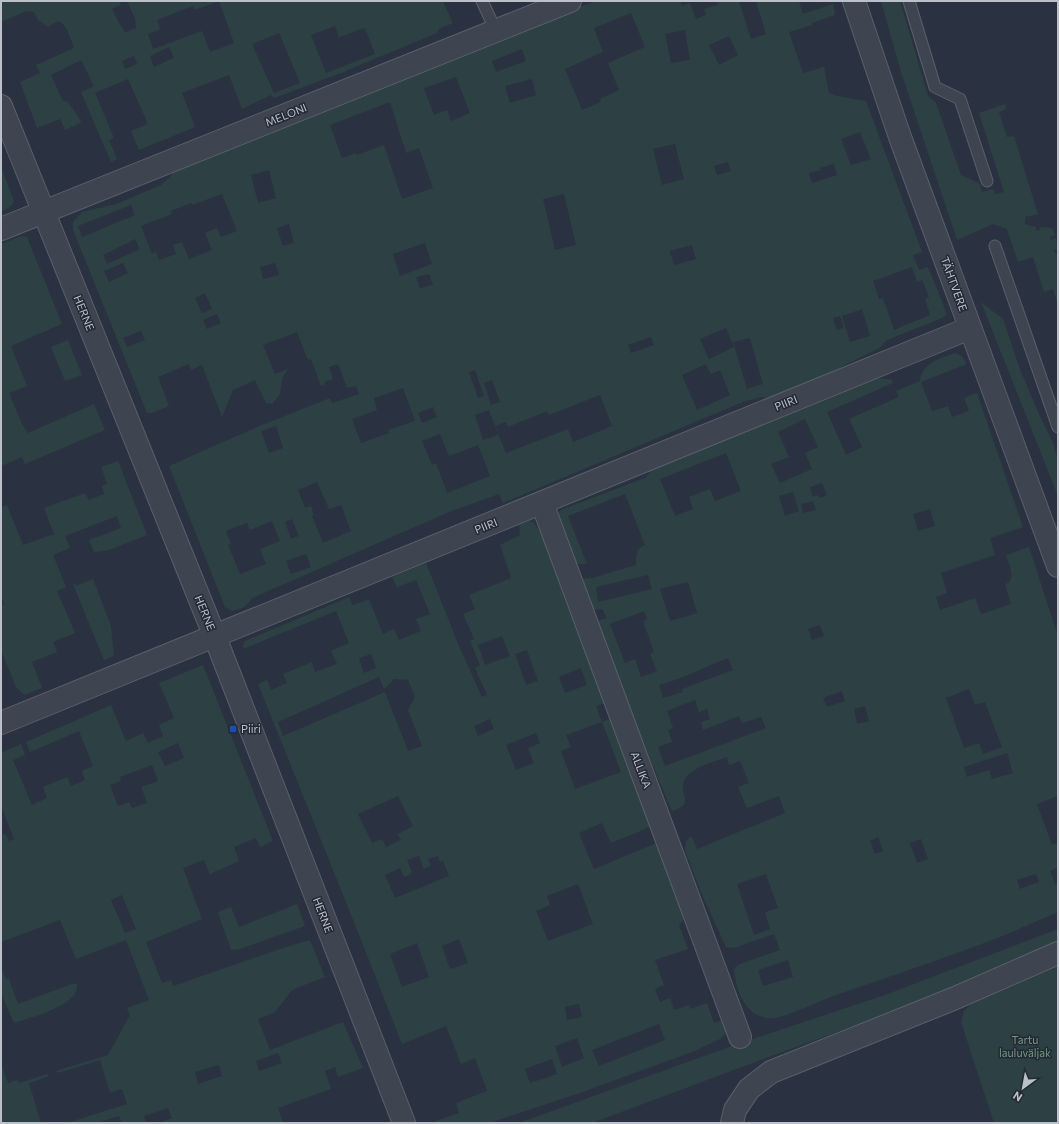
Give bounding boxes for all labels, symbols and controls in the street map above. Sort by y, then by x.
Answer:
street label: MELONI [263,100,308,129]
street label: TÄHTVERE [939,254,971,313]
street label: HERNE [72,293,97,332]
street label: PIIRI [772,392,799,413]
street label: PIIRI [472,515,499,536]
street label: HERNE [193,593,218,632]
place label: Piiri [241,722,261,735]
marker: Piiri [228,724,238,734]
street label: ALLIKA [629,750,655,790]
street label: HERNE [311,895,336,934]
park label: Tartu lauluväljak [999,1033,1051,1059]
north arrow [1003,1068,1043,1108]
text: N [1010,1089,1024,1105]

